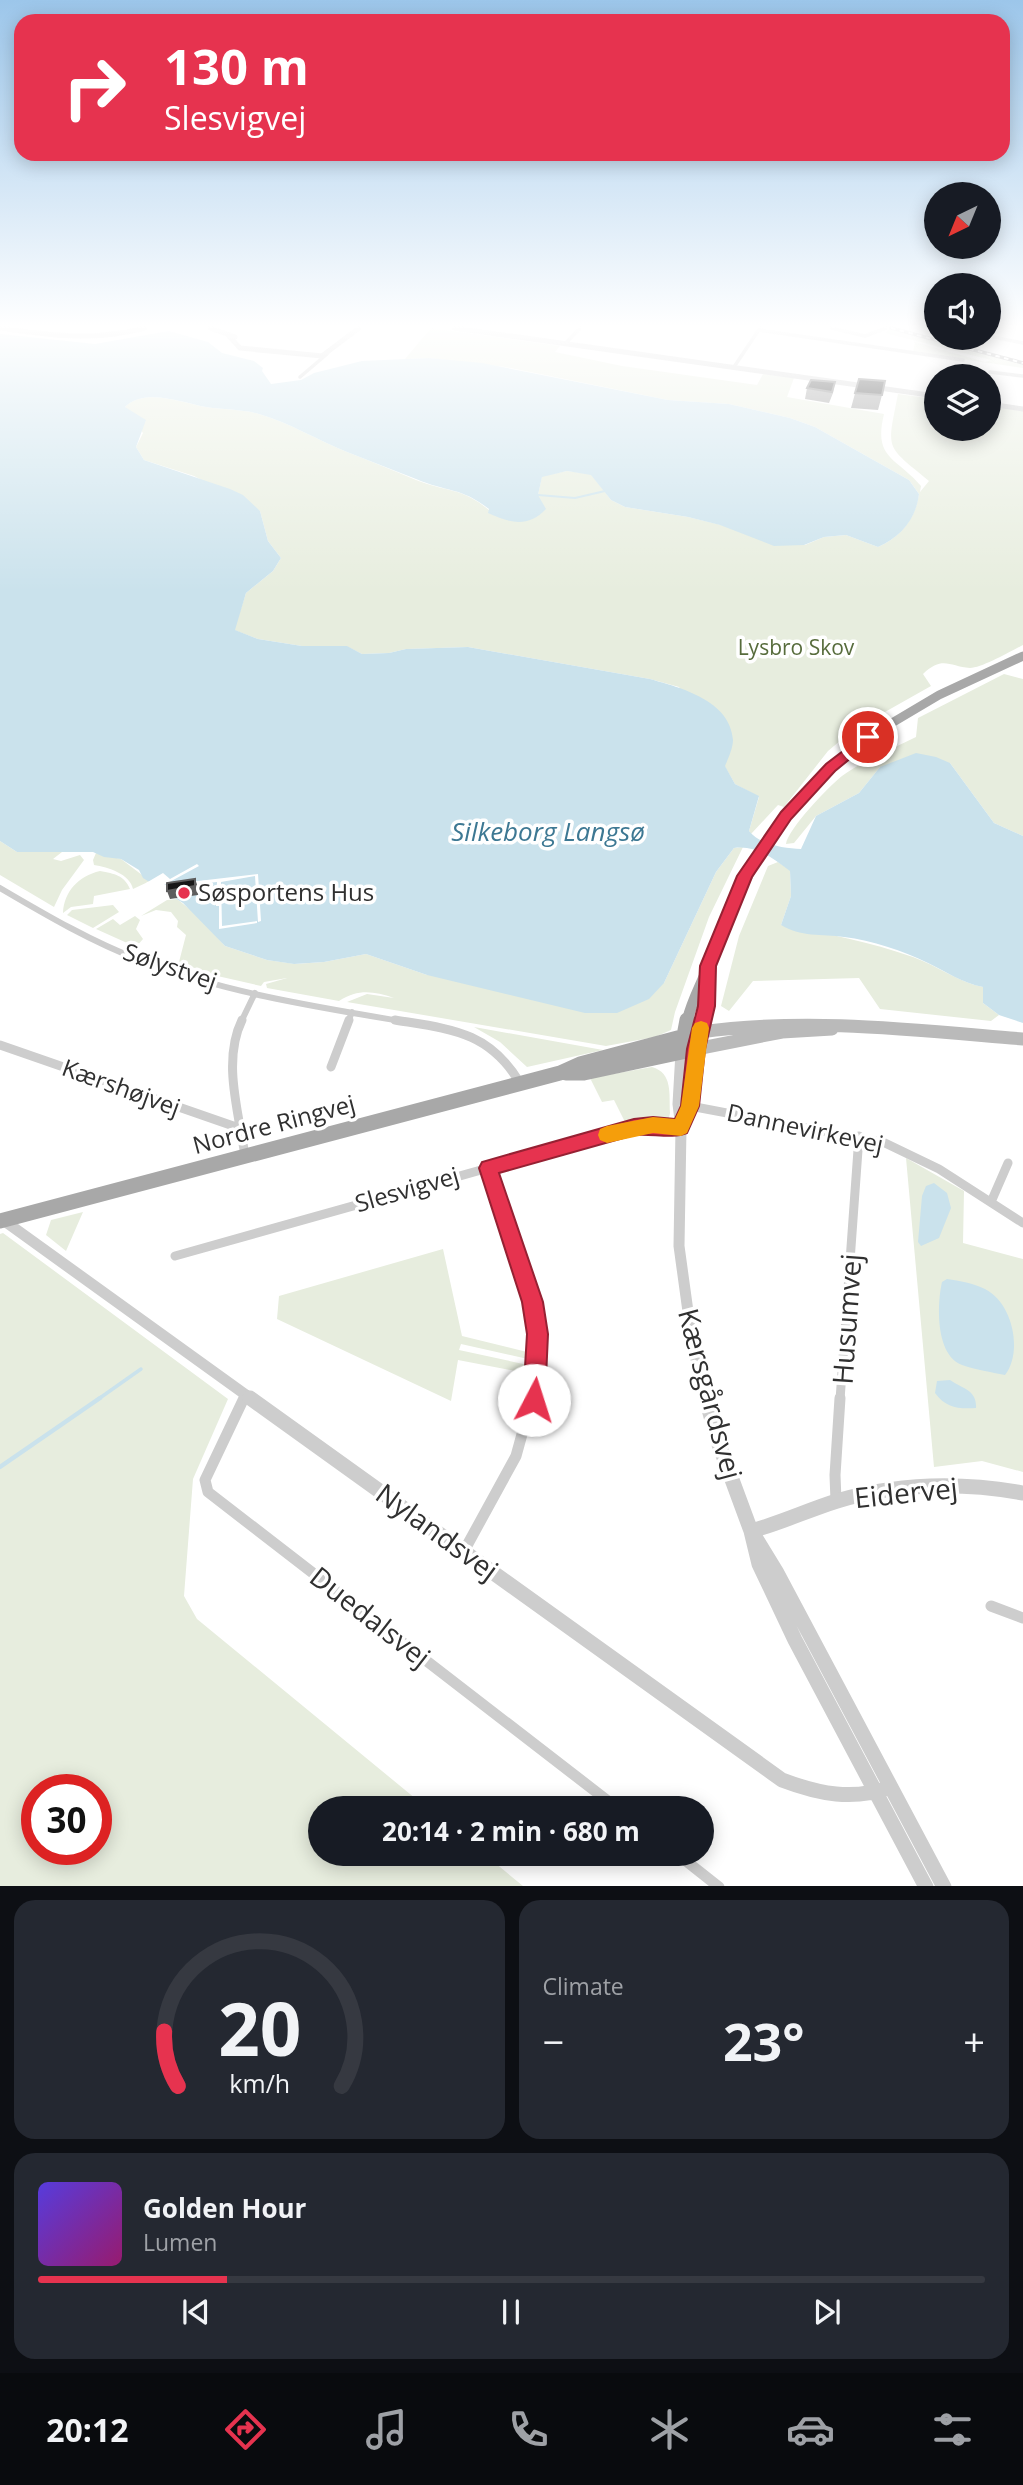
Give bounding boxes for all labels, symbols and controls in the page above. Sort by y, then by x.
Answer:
text: 130 m [164,33,309,99]
icon: right [49,42,140,133]
text: Slesvigvej [164,96,306,139]
north arrow [924,182,1001,259]
map controls [924,182,1001,441]
button: sound [924,273,1001,350]
button: layers [924,364,1001,441]
park label: Lysbro Skov [738,633,855,661]
pin [838,707,898,767]
icon: arrive [849,718,887,756]
water label: Silkeborg Langsø [451,813,645,849]
place label: Søsportens Hus [198,875,374,908]
marker: Søsportens Hus [176,885,192,901]
street label: Sølystvej [119,934,222,997]
street label: Kærshøjvej [58,1050,185,1123]
street label: Nordre Ringvej [189,1086,358,1161]
street label: Dannevirkevej [724,1095,887,1160]
street label: Slesvigvej [351,1158,462,1219]
street label: Husumvej [822,1252,870,1386]
street label: Kærsgårdsvej [670,1304,752,1483]
position arrow [497,1363,571,1437]
street label: Eidervej [852,1468,959,1516]
street label: Nylandsvej [369,1474,506,1588]
street label: Duedalsvej [303,1557,439,1675]
speed limit sign: 30 [21,1774,112,1865]
text: 20:14 · 2 min · 680 m [382,1813,640,1849]
text: Climate [543,1970,624,2002]
text: 20 [218,1978,301,2077]
text: 23° [723,2005,805,2076]
text: − [543,2015,564,2067]
text: + [963,2015,985,2067]
text: km/h [229,2065,290,2099]
text: Golden Hour [143,2190,306,2226]
text: Lumen [143,2226,217,2258]
icon: previous [177,2293,215,2331]
icon: pause [492,2293,530,2331]
icon: next [808,2293,846,2331]
icon: directions [221,2405,270,2454]
icon: music [362,2405,411,2454]
icon: phone [504,2405,553,2454]
icon: climate [645,2405,694,2454]
icon: car [786,2405,835,2454]
icon: filters [928,2405,977,2454]
text: 20:12 [46,2408,129,2451]

